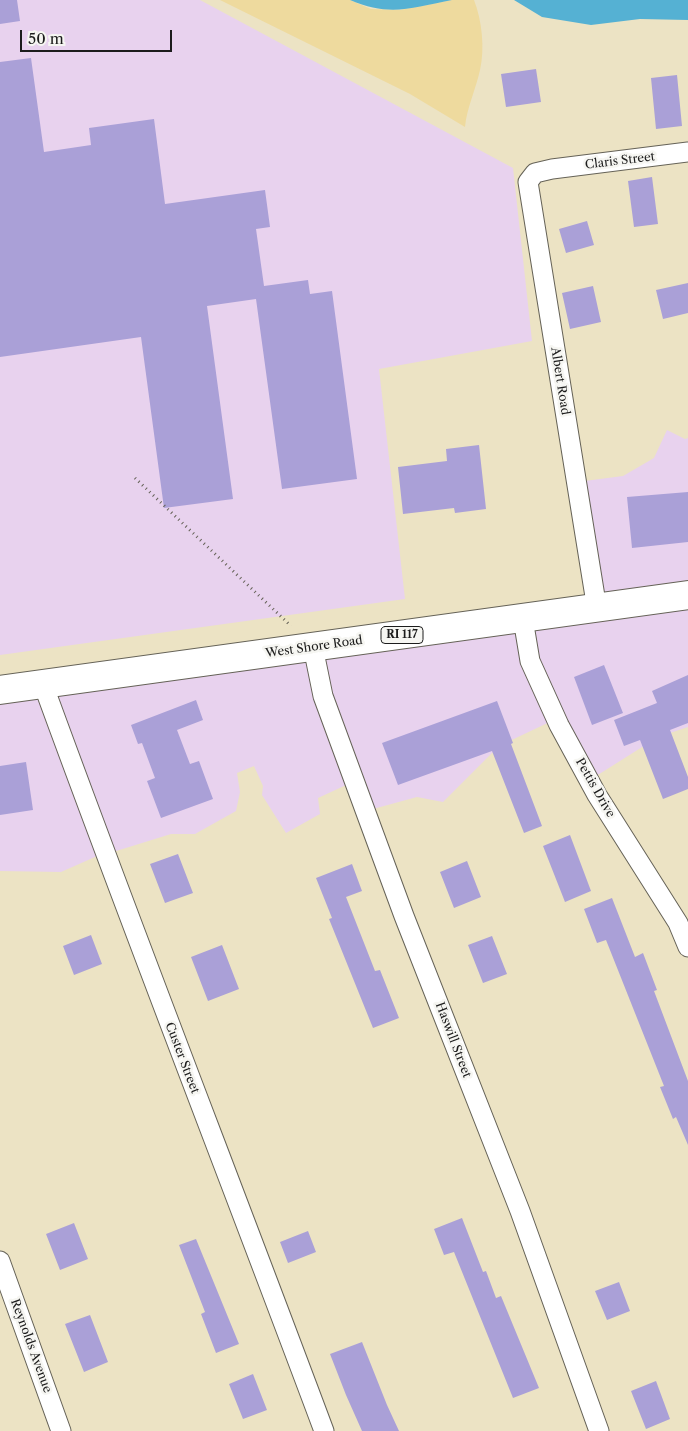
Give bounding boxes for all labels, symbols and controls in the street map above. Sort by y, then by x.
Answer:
scale bar [22,20,175,52]
text: 50 m [28,29,64,48]
street label: Claris Street [584,150,656,172]
street label: Albert Road [548,346,572,416]
road number: RI 117 [381,626,423,644]
street label: West Shore Road [264,633,364,661]
street label: Pettis Drive [572,756,618,820]
street label: Haswill Street [432,1000,474,1080]
street label: Custer Street [162,1020,202,1096]
street label: Reynolds Avenue [7,1297,55,1395]

